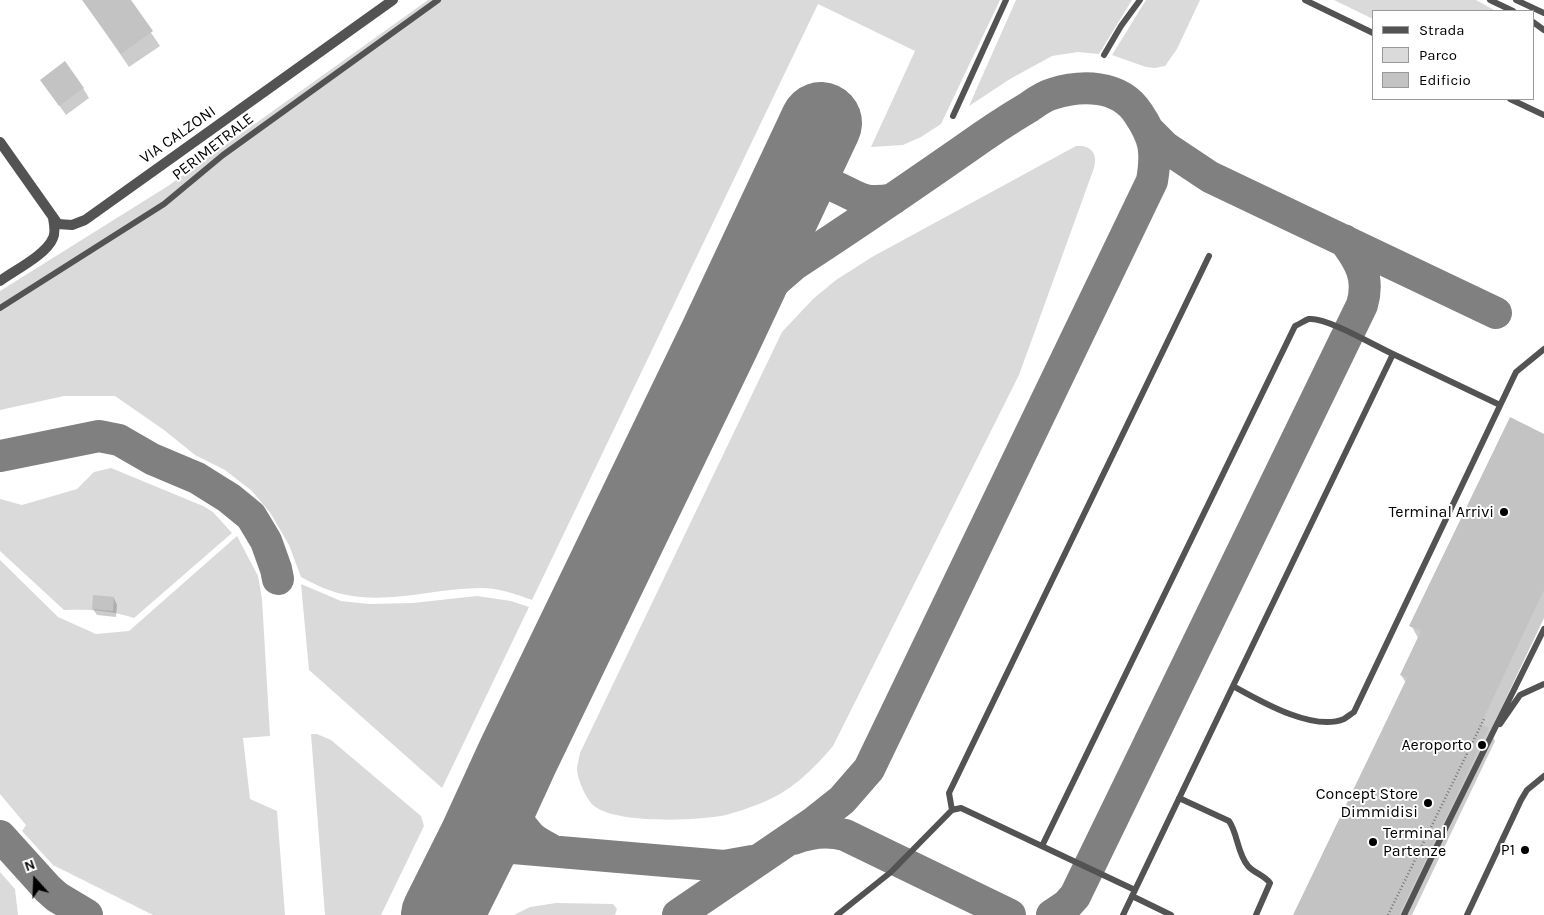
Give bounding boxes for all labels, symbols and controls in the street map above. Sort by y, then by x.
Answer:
legend [1372,10,1534,100]
text: Strada [1419,21,1465,39]
text: Parco [1419,46,1457,64]
text: Edificio [1419,71,1471,89]
street label: VIA CALZONI [136,102,220,168]
street label: PERIMETRALE [168,109,258,185]
place label: Terminal Arrivi [1388,502,1494,522]
marker: Terminal Arrivi [1498,506,1510,518]
place label: Aeroporto [1401,735,1472,755]
marker: Aeroporto [1476,739,1488,751]
place label: Concept Store Dimmidisi [1316,784,1418,822]
marker: Concept Store Dimmidisi [1422,797,1434,809]
place label: Terminal Partenze [1383,823,1446,861]
marker: Terminal Partenze [1367,836,1379,848]
place label: P1 [1501,840,1515,860]
marker: P1 [1519,844,1531,856]
north arrow [10,855,60,905]
text: N [22,856,37,875]

